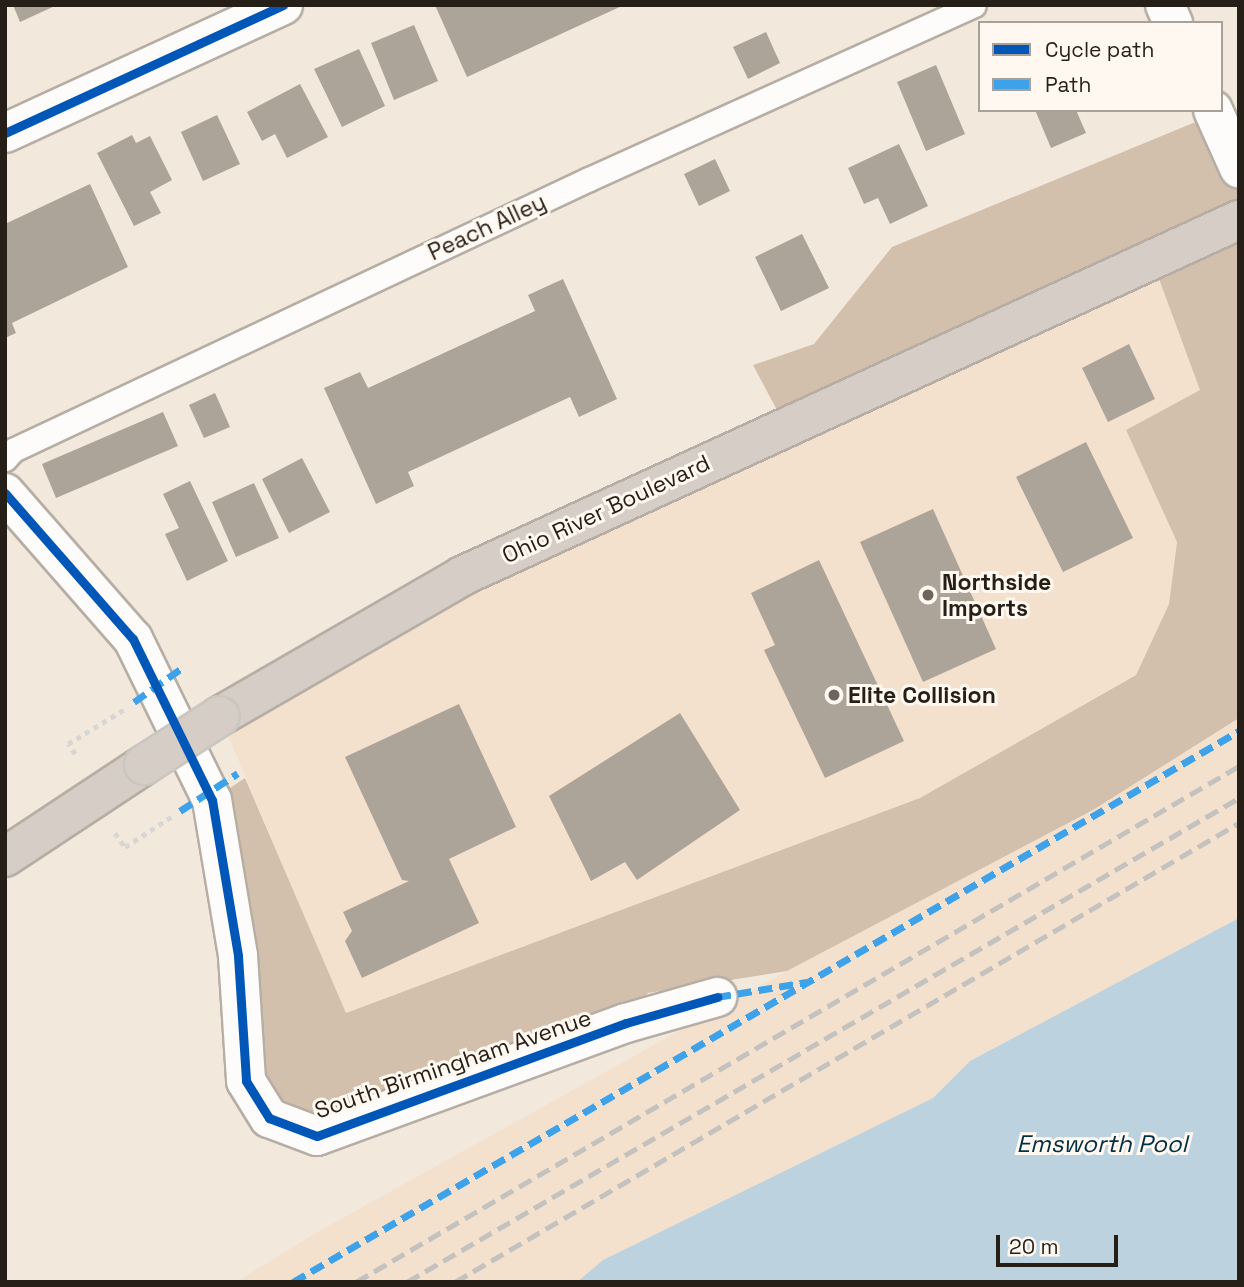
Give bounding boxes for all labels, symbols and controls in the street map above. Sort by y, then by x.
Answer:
legend [978,21,1223,112]
text: Cycle path [1045,36,1154,63]
text: Path [1045,71,1091,98]
street label: Peach Alley [424,188,550,266]
street label: Ohio River Boulevard [498,449,714,569]
place label: Northside Imports [942,568,1051,622]
marker: Northside Imports [920,587,936,603]
place label: Elite Collision [848,681,996,709]
marker: Elite Collision [826,687,842,703]
street label: South Birmingham Avenue [311,1004,595,1124]
water label: Emsworth Pool [1017,1130,1187,1158]
scale bar [999,1220,1122,1264]
text: 20 m [1009,1233,1059,1260]

